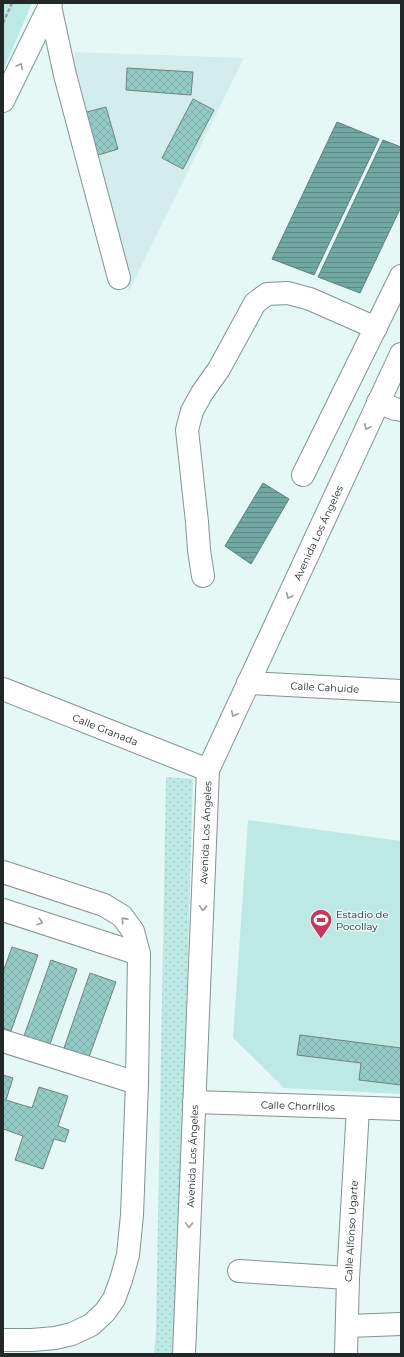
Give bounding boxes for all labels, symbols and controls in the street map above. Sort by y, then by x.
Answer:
one-way arrow [15,63,23,70]
one-way arrow [363,423,371,430]
street label: Avenida Los Ángeles [290,483,346,582]
one-way arrow [285,592,293,599]
street label: Calle Cahuide [290,679,360,695]
one-way arrow [231,709,239,717]
street label: Calle Granada [71,711,140,748]
street label: Avenida Los Ángeles [197,781,214,884]
one-way arrow [198,905,207,911]
sports icon: Estadio de Pocollay [308,907,334,940]
place label: Estadio de Pocollay [336,908,388,933]
one-way arrow [121,917,128,924]
one-way arrow [36,918,43,926]
street label: Calle Chorrillos [261,1098,335,1113]
street label: Avenida Los Ángeles [184,1104,201,1208]
street label: Calle Alfonso Ugarte [341,1180,360,1282]
one-way arrow [185,1222,193,1228]

